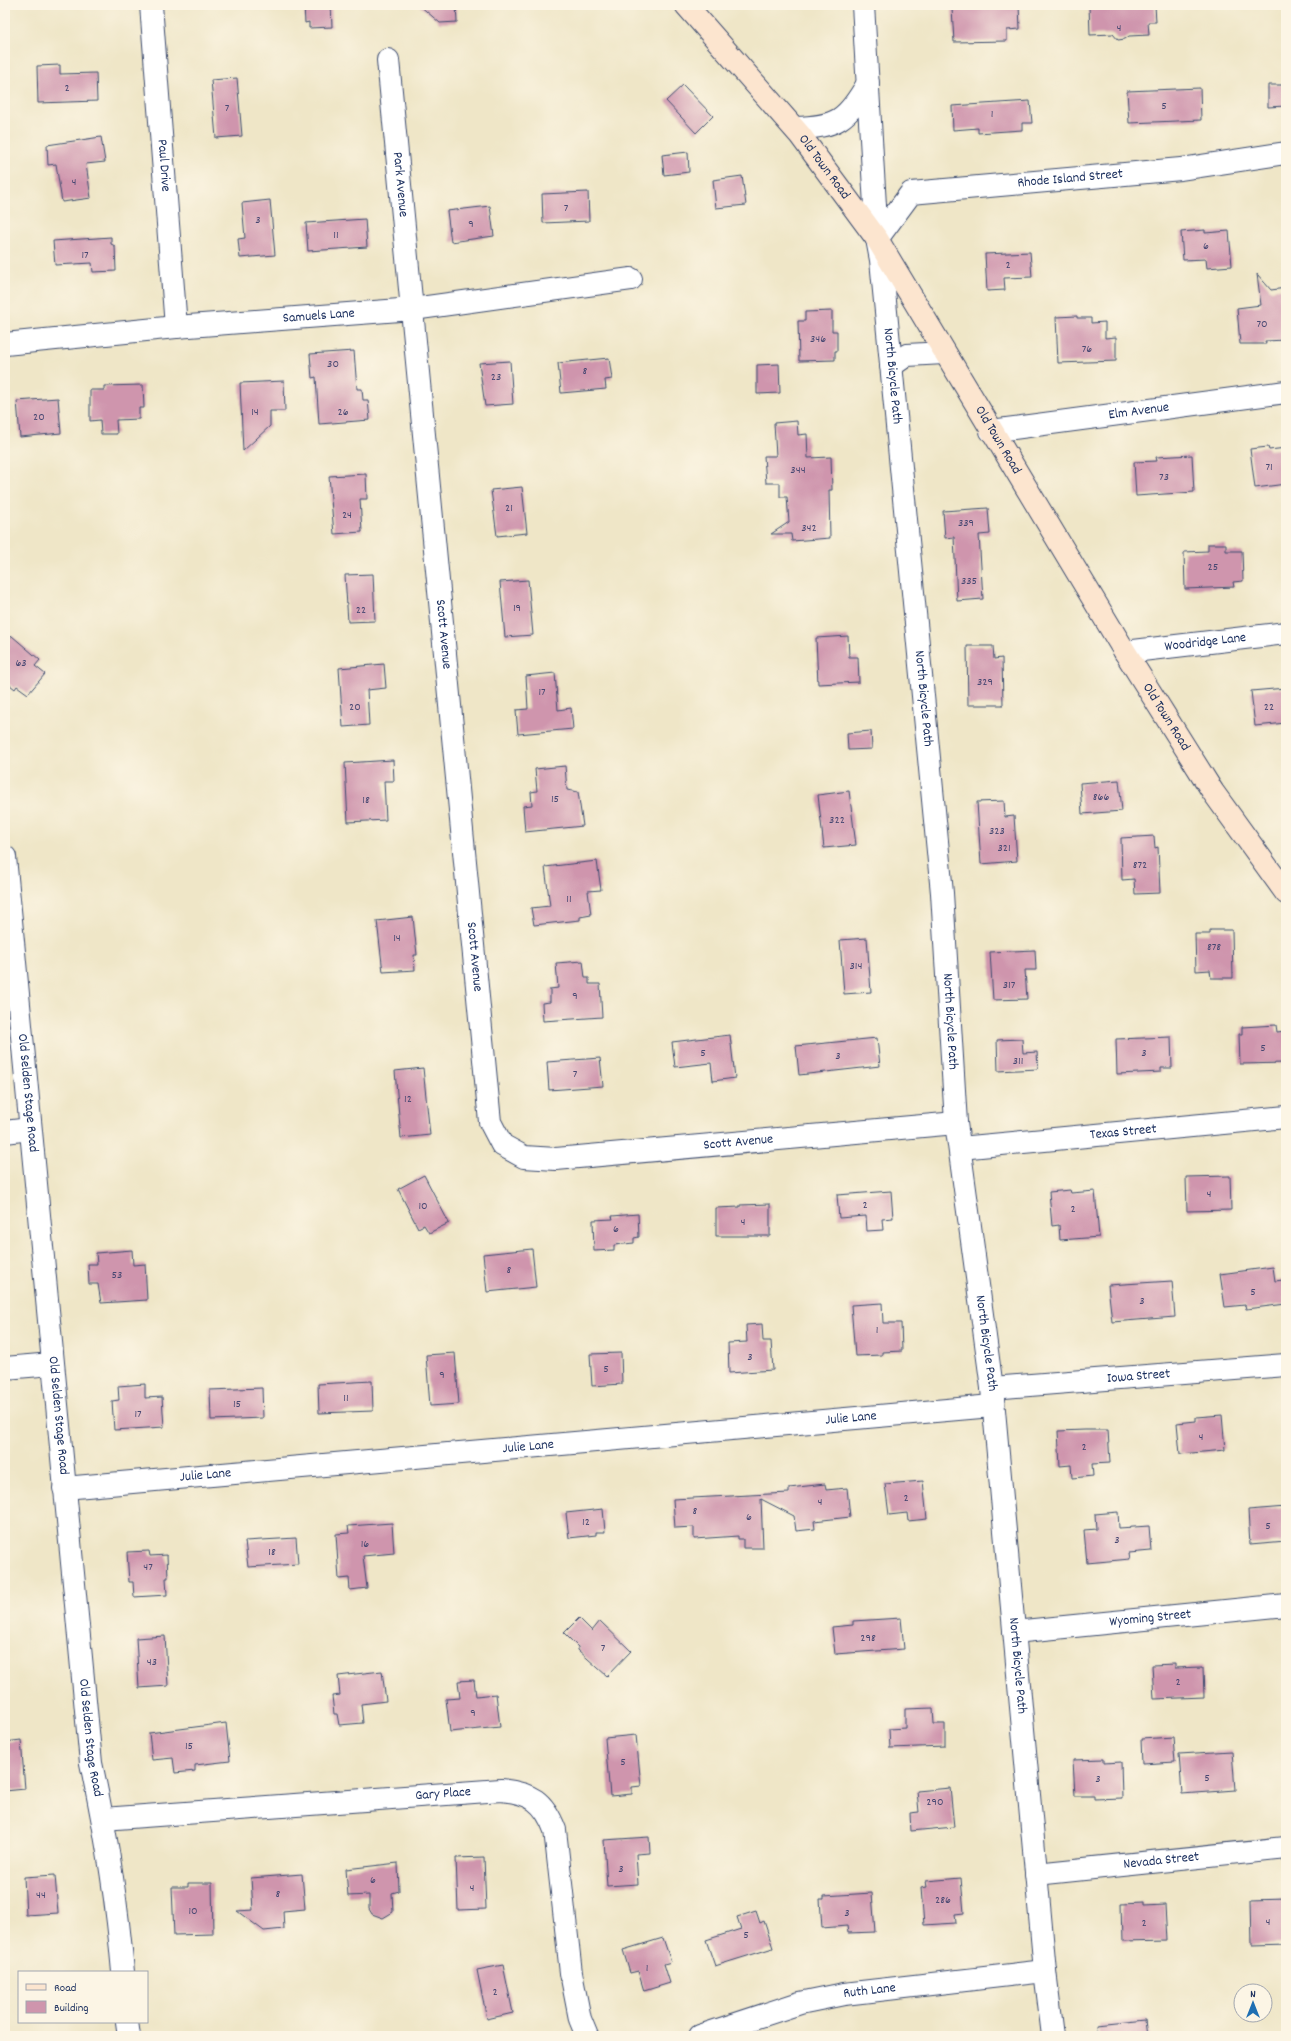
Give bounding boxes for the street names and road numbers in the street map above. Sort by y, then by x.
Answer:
street label: Old Town Road [793,130,855,204]
street label: Paul Drive [151,139,175,192]
street label: Park Avenue [387,151,413,218]
street label: Rhode Island Street [1017,164,1124,194]
street label: Samuels Lane [282,303,355,329]
street label: North Bicycle Path [878,327,907,425]
street label: Elm Avenue [1107,398,1170,425]
street label: Old Town Road [970,402,1026,478]
street label: Scott Avenue [430,599,456,670]
street label: Woodridge Lane [1164,628,1247,657]
street label: North Bicycle Path [909,650,938,748]
street label: Old Town Road [1137,679,1195,755]
street label: Scott Avenue [461,921,487,993]
street label: North Bicycle Path [937,973,963,1070]
street label: Old Selden Stage Road [12,1033,43,1153]
street label: Texas Street [1089,1119,1157,1146]
street label: Scott Avenue [703,1129,774,1156]
street label: North Bicycle Path [970,1294,1002,1392]
street label: Old Selden Stage Road [42,1355,74,1476]
street label: Iowa Street [1106,1364,1171,1389]
street label: Julie Lane [824,1406,877,1431]
street label: Julie Lane [502,1435,555,1459]
street label: Julie Lane [179,1463,232,1488]
street label: Wyoming Street [1109,1604,1192,1632]
street label: North Bicycle Path [1003,1617,1032,1715]
street label: Old Selden Stage Road [73,1678,108,1799]
street label: Gary Place [415,1782,472,1806]
street label: Nevada Street [1123,1847,1200,1875]
street label: Ruth Lane [842,1978,897,2004]

